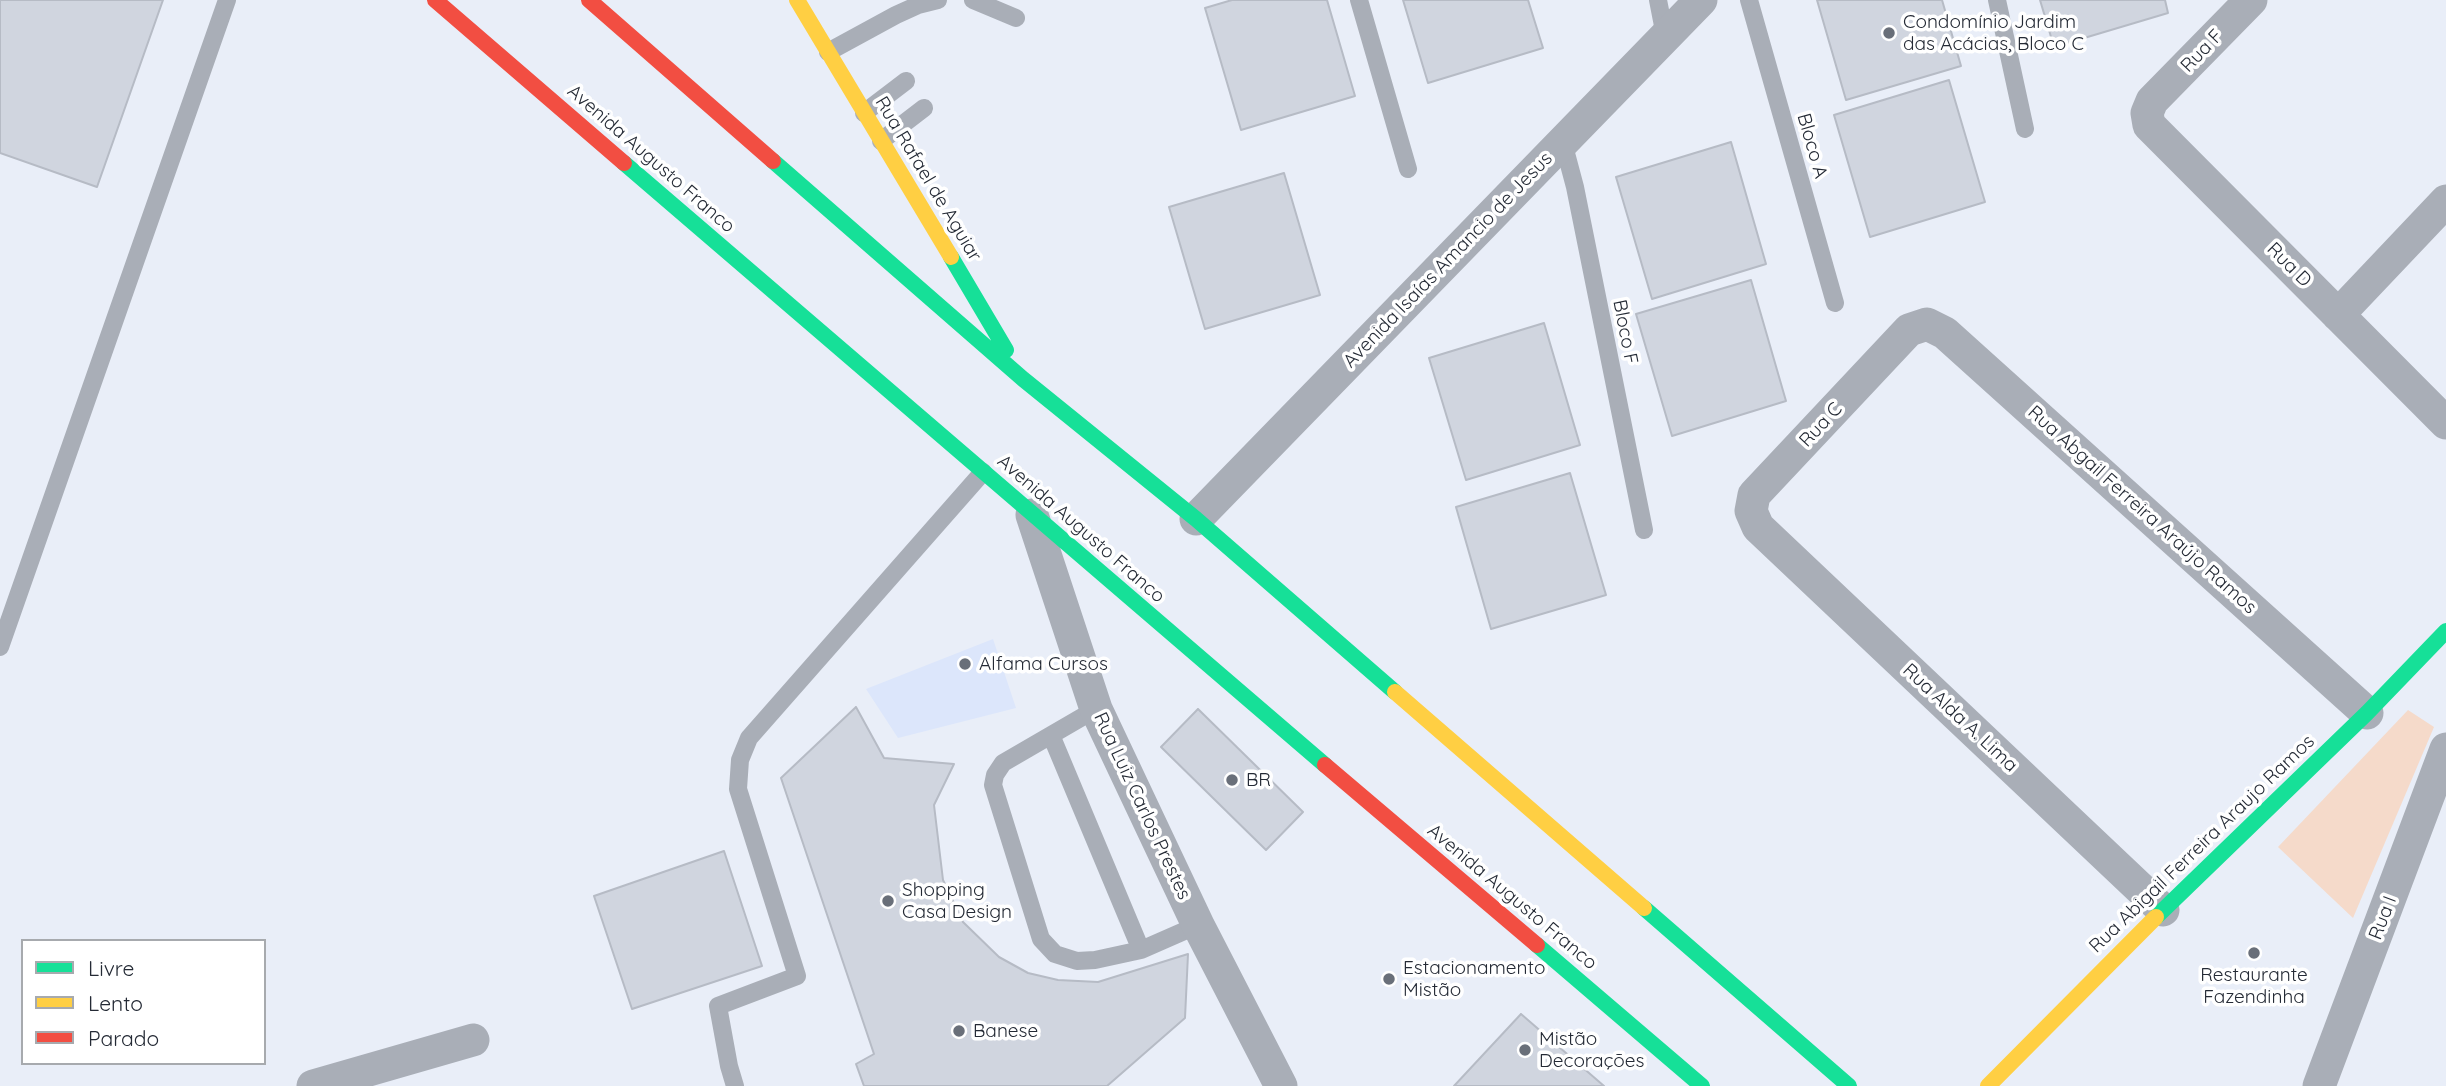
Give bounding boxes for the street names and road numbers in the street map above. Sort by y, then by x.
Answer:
street label: Rua F [2176,25,2228,77]
street label: Avenida Augusto Franco [563,80,739,238]
street label: Rua Rafael de Aguiar [870,92,986,266]
street label: Bloco A [1792,111,1832,181]
street label: Avenida Isaías Amancio de Jesus [1339,147,1557,373]
street label: Rua D [2262,238,2316,292]
street label: Bloco F [1608,298,1642,366]
street label: Rua C [1795,398,1847,452]
street label: Rua Abgail Ferreira Araújo Ramos [2023,401,2261,619]
street label: Avenida Augusto Franco [993,450,1169,608]
street label: Rua Alda A. Lima [1898,659,2022,777]
street label: Rua Luiz Carlos Prestes [1089,709,1195,903]
street label: Rua Abigail Ferreira Araujo Ramos [2085,730,2319,958]
street label: Avenida Augusto Franco [1423,819,1601,975]
street label: Rua I [2364,893,2402,943]

